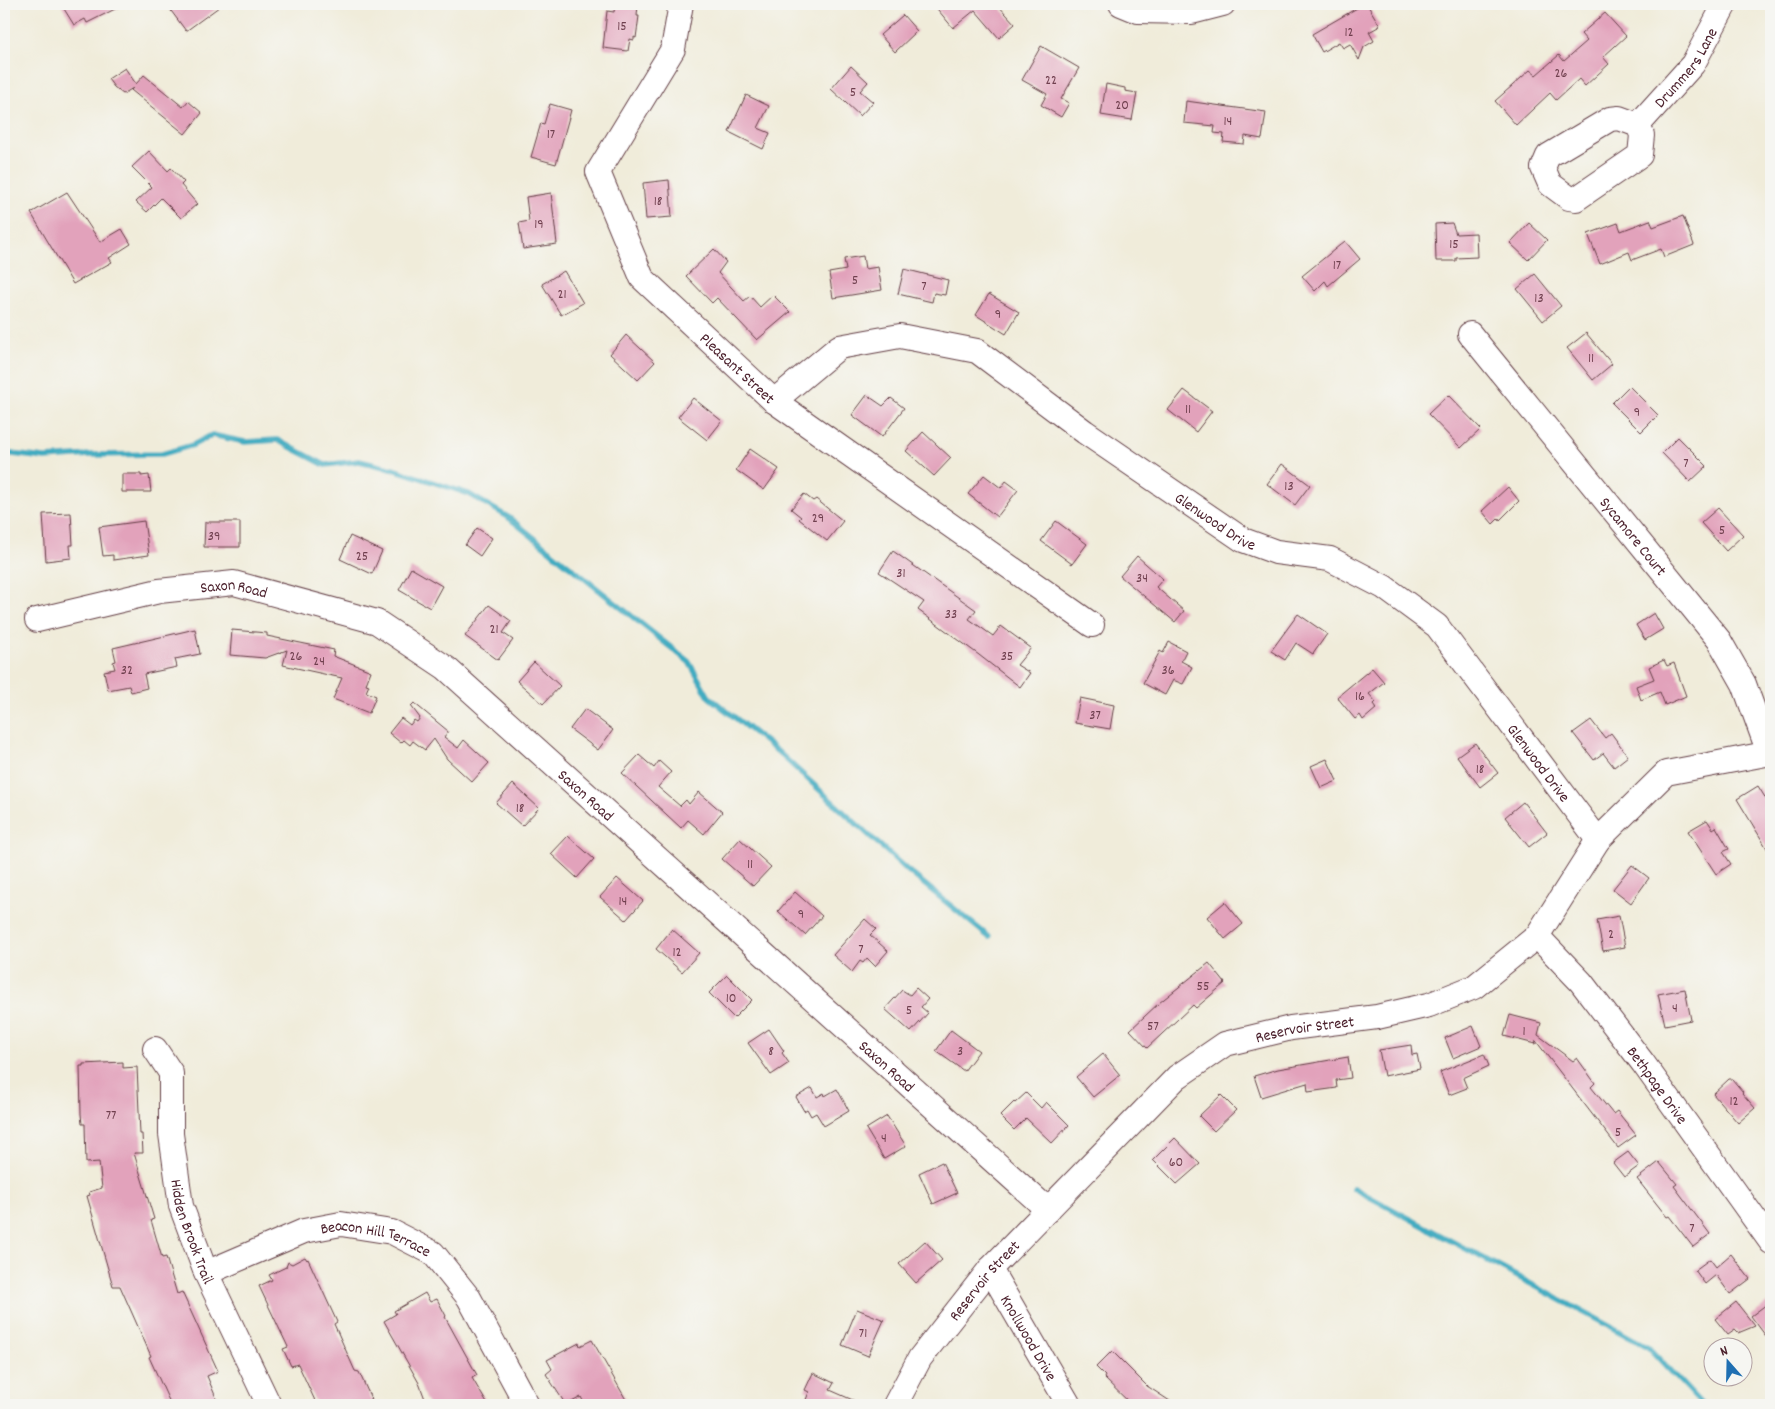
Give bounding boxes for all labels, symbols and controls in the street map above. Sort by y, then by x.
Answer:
house number: 15 [617,17,627,37]
house number: 12 [1344,23,1354,43]
street label: Drummers Lane [1650,24,1724,114]
house number: 26 [1555,64,1568,84]
house number: 22 [1045,71,1057,91]
house number: 5 [850,83,856,103]
house number: 20 [1115,96,1129,116]
house number: 14 [1224,112,1232,132]
house number: 17 [547,125,555,145]
house number: 18 [654,192,663,212]
house number: 19 [534,215,544,235]
house number: 15 [1449,235,1459,255]
house number: 17 [1333,256,1341,276]
house number: 5 [852,271,858,291]
house number: 7 [921,277,927,297]
house number: 21 [557,285,567,305]
house number: 13 [1534,289,1544,309]
house number: 9 [995,305,1001,325]
street label: Pleasant Street [694,328,779,411]
house number: 11 [1588,349,1594,369]
house number: 11 [1185,400,1191,420]
house number: 9 [1634,403,1640,423]
house number: 7 [1683,454,1689,474]
house number: 13 [1284,477,1294,497]
street label: Glenwood Drive [1169,488,1258,558]
street label: Sycamore Court [1593,493,1671,582]
house number: 29 [812,509,824,529]
house number: 5 [1719,521,1725,541]
house number: 39 [208,527,220,547]
house number: 25 [356,547,368,567]
house number: 31 [896,564,906,584]
house number: 34 [1136,569,1148,589]
street label: Saxon Road [199,574,270,606]
house number: 33 [945,605,957,625]
house number: 21 [489,620,499,640]
house number: 26 [290,647,303,667]
house number: 35 [1001,647,1013,667]
house number: 24 [313,652,325,672]
house number: 32 [121,661,133,681]
house number: 36 [1161,661,1175,681]
house number: 16 [1355,687,1365,707]
house number: 37 [1089,706,1101,726]
street label: Glenwood Drive [1500,720,1575,808]
house number: 18 [1476,760,1485,780]
street label: Saxon Road [552,765,618,828]
house number: 18 [516,799,525,819]
house number: 11 [747,855,753,875]
house number: 14 [619,892,627,912]
house number: 9 [798,905,804,925]
house number: 2 [1608,925,1614,945]
house number: 7 [858,940,864,960]
house number: 12 [672,943,682,963]
house number: 55 [1197,977,1209,997]
house number: 10 [726,989,736,1009]
house number: 4 [1672,999,1678,1019]
house number: 5 [906,1001,912,1021]
street label: Reservoir Street [1253,1011,1356,1050]
house number: 57 [1147,1017,1159,1037]
house number: 1 [1522,1022,1526,1042]
street label: Saxon Road [853,1036,919,1099]
house number: 8 [768,1042,774,1062]
house number: 3 [957,1042,963,1062]
street label: Bethpage Drive [1620,1042,1692,1130]
house number: 12 [1729,1092,1739,1112]
house number: 77 [106,1106,116,1126]
house number: 5 [1615,1123,1621,1143]
house number: 4 [881,1129,887,1149]
house number: 60 [1169,1153,1183,1173]
street label: Hidden Brook Trail [163,1178,219,1289]
street label: Beacon Hill Terrace [319,1215,434,1264]
house number: 7 [1689,1219,1695,1239]
street label: Reservoir Street [944,1236,1026,1327]
street label: Knollwood Drive [993,1291,1062,1386]
house number: 71 [859,1324,867,1344]
north arrow [1702,1336,1752,1386]
text: N [1718,1341,1731,1362]

